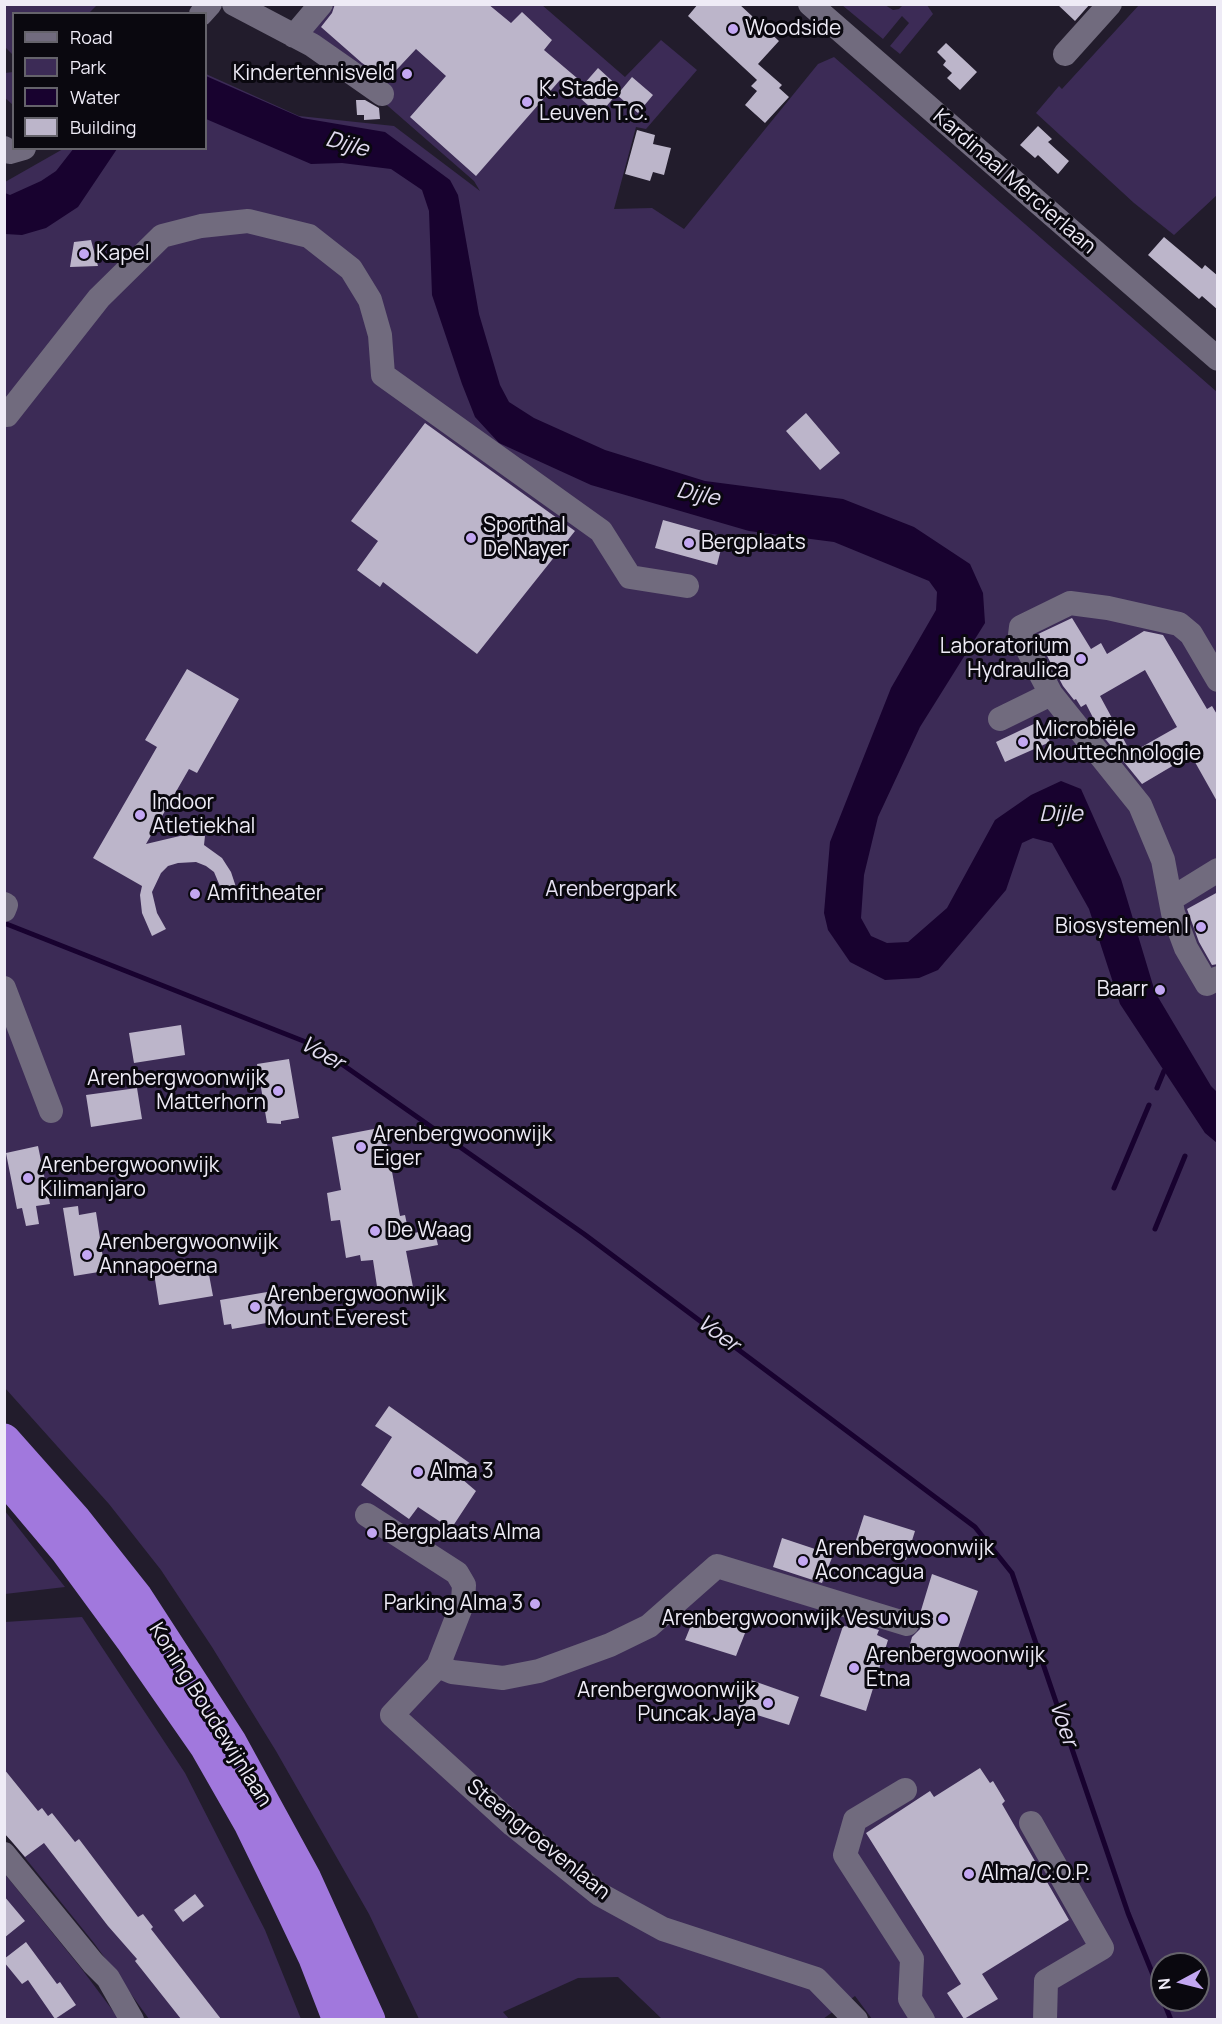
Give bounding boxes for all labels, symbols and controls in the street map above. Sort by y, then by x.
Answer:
legend [12,12,207,150]
place label: Woodside [745,16,841,42]
marker: Woodside [726,22,740,36]
text: Road [70,25,113,49]
text: Park [70,55,106,79]
place label: Kindertennisveld [233,61,395,87]
marker: Kindertennisveld [400,67,414,81]
place label: K. Stade Leuven T.C. [539,77,648,127]
text: Water [70,85,120,109]
marker: K. Stade Leuven T.C. [520,95,534,109]
street label: Kardinaal Mercierlaan [927,104,1101,260]
text: Building [70,115,136,139]
water label: Dijle [322,126,372,164]
place label: Kapel [96,241,150,267]
marker: Kapel [77,247,91,261]
water label: Dijle [674,478,722,512]
place label: Sporthal De Nayer [483,513,569,563]
place label: Bergplaats [701,530,806,556]
marker: Sporthal De Nayer [464,531,478,545]
marker: Bergplaats [682,536,696,550]
place label: Laboratorium Hydraulica [940,634,1069,684]
marker: Laboratorium Hydraulica [1074,652,1088,666]
place label: Microbiële Mouttechnologie [1035,717,1201,767]
marker: Microbiële Mouttechnologie [1016,735,1030,749]
place label: Indoor Atletiekhal [152,790,256,840]
water label: Dijle [1039,802,1083,828]
marker: Indoor Atletiekhal [133,808,147,822]
park label: Arenbergpark [545,877,677,903]
place label: Amfitheater [207,881,323,907]
marker: Amfitheater [188,887,202,901]
place label: Biosystemen I [1055,914,1189,940]
marker: Biosystemen I [1194,920,1208,934]
place label: Baarr [1097,977,1148,1003]
marker: Baarr [1153,983,1167,997]
water label: Voer [296,1031,348,1077]
place label: Arenbergwoonwijk Matterhorn [87,1066,266,1116]
marker: Arenbergwoonwijk Matterhorn [271,1084,285,1098]
place label: Arenbergwoonwijk Eiger [373,1122,552,1172]
marker: Arenbergwoonwijk Eiger [354,1140,368,1154]
place label: Arenbergwoonwijk Kilimanjaro [40,1153,219,1203]
marker: Arenbergwoonwijk Kilimanjaro [21,1171,35,1185]
place label: De Waag [387,1218,472,1244]
marker: De Waag [368,1224,382,1238]
place label: Arenbergwoonwijk Annapoerna [99,1230,278,1280]
marker: Arenbergwoonwijk Annapoerna [80,1248,94,1262]
place label: Arenbergwoonwijk Mount Everest [267,1282,446,1332]
marker: Arenbergwoonwijk Mount Everest [248,1300,262,1314]
water label: Voer [692,1310,744,1358]
place label: Alma 3 [430,1459,493,1485]
marker: Alma 3 [411,1465,425,1479]
place label: Bergplaats Alma [384,1520,541,1546]
marker: Bergplaats Alma [365,1526,379,1540]
place label: Arenbergwoonwijk Aconcagua [815,1536,994,1586]
marker: Arenbergwoonwijk Aconcagua [796,1554,810,1568]
place label: Parking Alma 3 [384,1591,523,1617]
marker: Parking Alma 3 [528,1597,542,1611]
place label: Arenbergwoonwijk Vesuvius [661,1606,931,1632]
marker: Arenbergwoonwijk Vesuvius [936,1612,950,1626]
street label: Koning Boudewijnlaan [143,1618,277,1812]
place label: Arenbergwoonwijk Etna [866,1643,1045,1693]
marker: Arenbergwoonwijk Etna [847,1661,861,1675]
place label: Arenbergwoonwijk Puncak Jaya [577,1678,756,1728]
marker: Arenbergwoonwijk Puncak Jaya [761,1696,775,1710]
water label: Voer [1043,1698,1083,1750]
street label: Steengroevenlaan [461,1774,615,1906]
place label: Alma/C.O.P. [981,1861,1090,1887]
marker: Alma/C.O.P. [962,1867,976,1881]
north arrow [1150,1952,1210,2012]
text: N [1153,1977,1176,1991]

